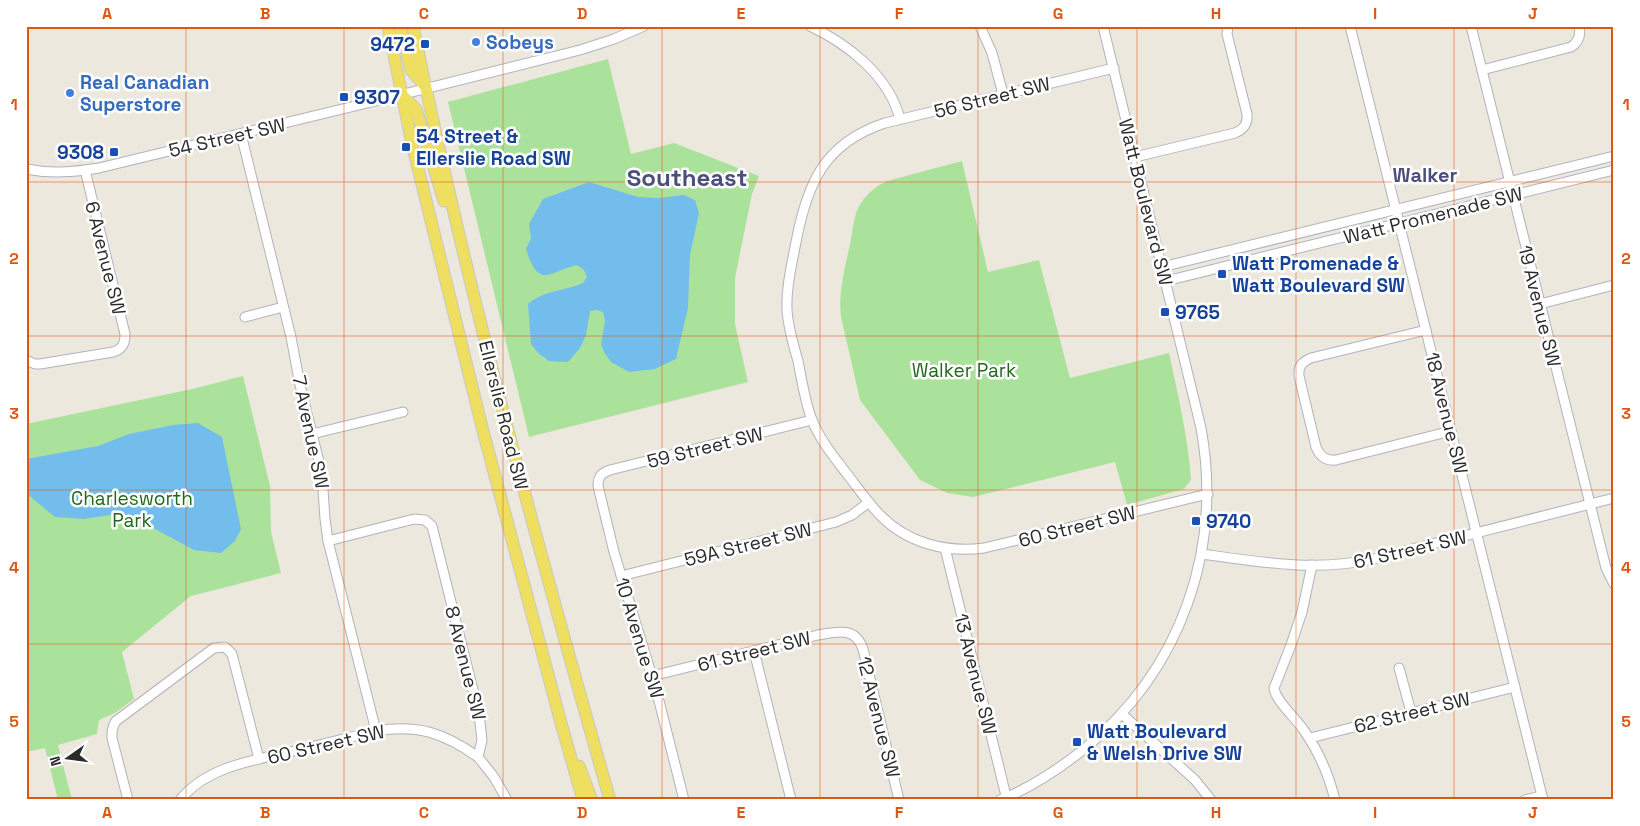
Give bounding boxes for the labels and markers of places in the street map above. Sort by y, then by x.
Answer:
place label: Sobeys [486,30,554,55]
place label: 9472 [370,32,415,57]
marker: Sobeys [470,36,482,48]
marker: 9472 [419,38,431,50]
place label: Real Canadian Superstore [80,70,209,117]
place label: 9307 [354,85,400,110]
marker: Real Canadian Superstore [64,87,76,99]
marker: 9307 [338,91,350,103]
place label: 54 Street & Ellerslie Road SW [416,124,571,171]
place label: 9308 [57,140,104,165]
marker: 54 Street & Ellerslie Road SW [400,141,412,153]
marker: 9308 [108,146,120,158]
place label: Watt Promenade & Watt Boulevard SW [1232,251,1405,298]
marker: Watt Promenade & Watt Boulevard SW [1216,268,1228,280]
place label: 9765 [1175,300,1220,325]
marker: 9765 [1159,306,1171,318]
place label: 9740 [1206,509,1251,534]
marker: 9740 [1190,515,1202,527]
place label: Watt Boulevard & Welsh Drive SW [1087,719,1242,766]
marker: Watt Boulevard & Welsh Drive SW [1071,736,1083,748]

